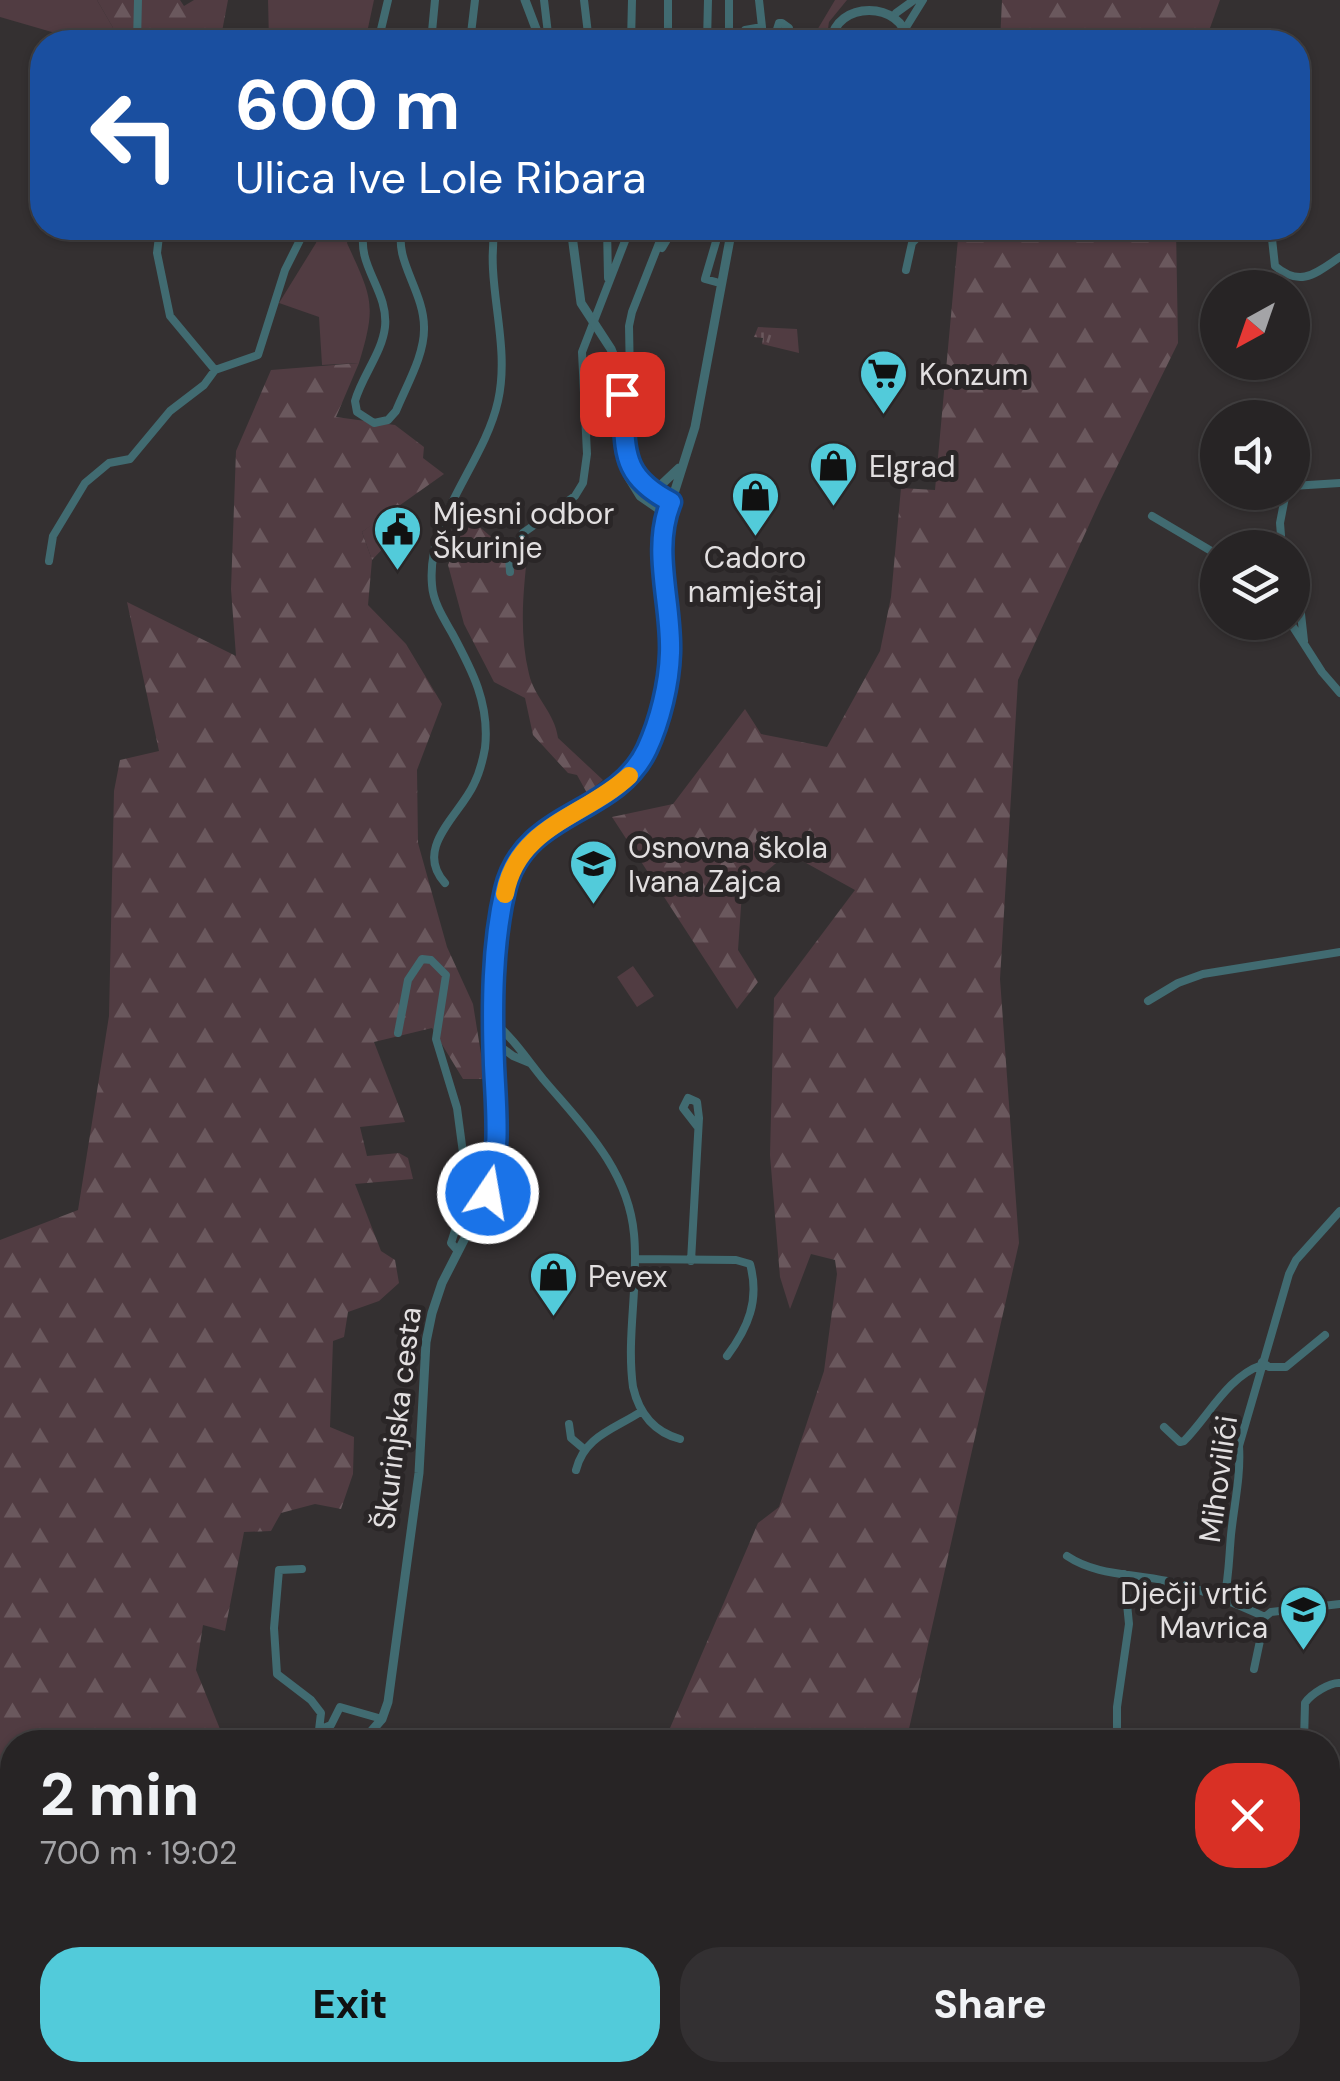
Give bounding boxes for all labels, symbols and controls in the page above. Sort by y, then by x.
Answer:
text: 600 m [235,60,460,151]
icon: left [70,70,200,200]
text: Ulica Ive Lole Ribara [235,148,646,207]
north arrow [1200,270,1310,380]
map controls [1200,270,1310,640]
supermarket icon: Konzum [858,348,910,416]
pin [580,352,665,437]
place label: Konzum [919,355,1028,394]
icon: arrive [595,367,650,422]
button: sound [1200,400,1310,510]
shop icon: Elgrad [808,440,860,508]
place label: Elgrad [869,447,956,486]
shop icon: Cadoro namještaj [729,470,781,538]
place label: Mjesni odbor Škurinje [433,494,614,567]
public building icon: Mjesni odbor Škurinje [372,504,424,572]
button: layers [1200,530,1310,640]
place label: Cadoro namještaj [688,538,822,611]
place label: Osnovna škola Ivana Zajca [628,828,828,901]
school or university icon: Osnovna škola Ivana Zajca [567,838,619,906]
position arrow [436,1141,540,1245]
shop icon: Pevex [527,1250,579,1318]
place label: Pevex [588,1257,667,1296]
street label: Škurinjska cesta [364,1305,430,1531]
street label: Mihovilići [1190,1413,1246,1545]
place label: Dječji vrtić Mavrica [1120,1574,1268,1647]
school or university icon: Dječji vrtić Mavrica [1277,1584,1329,1652]
text: 2 min [40,1755,199,1834]
button: close [1195,1763,1300,1868]
text: 700 m · 19:02 [40,1832,237,1874]
button: Exit [40,1947,660,2062]
button: Share [680,1947,1300,2062]

